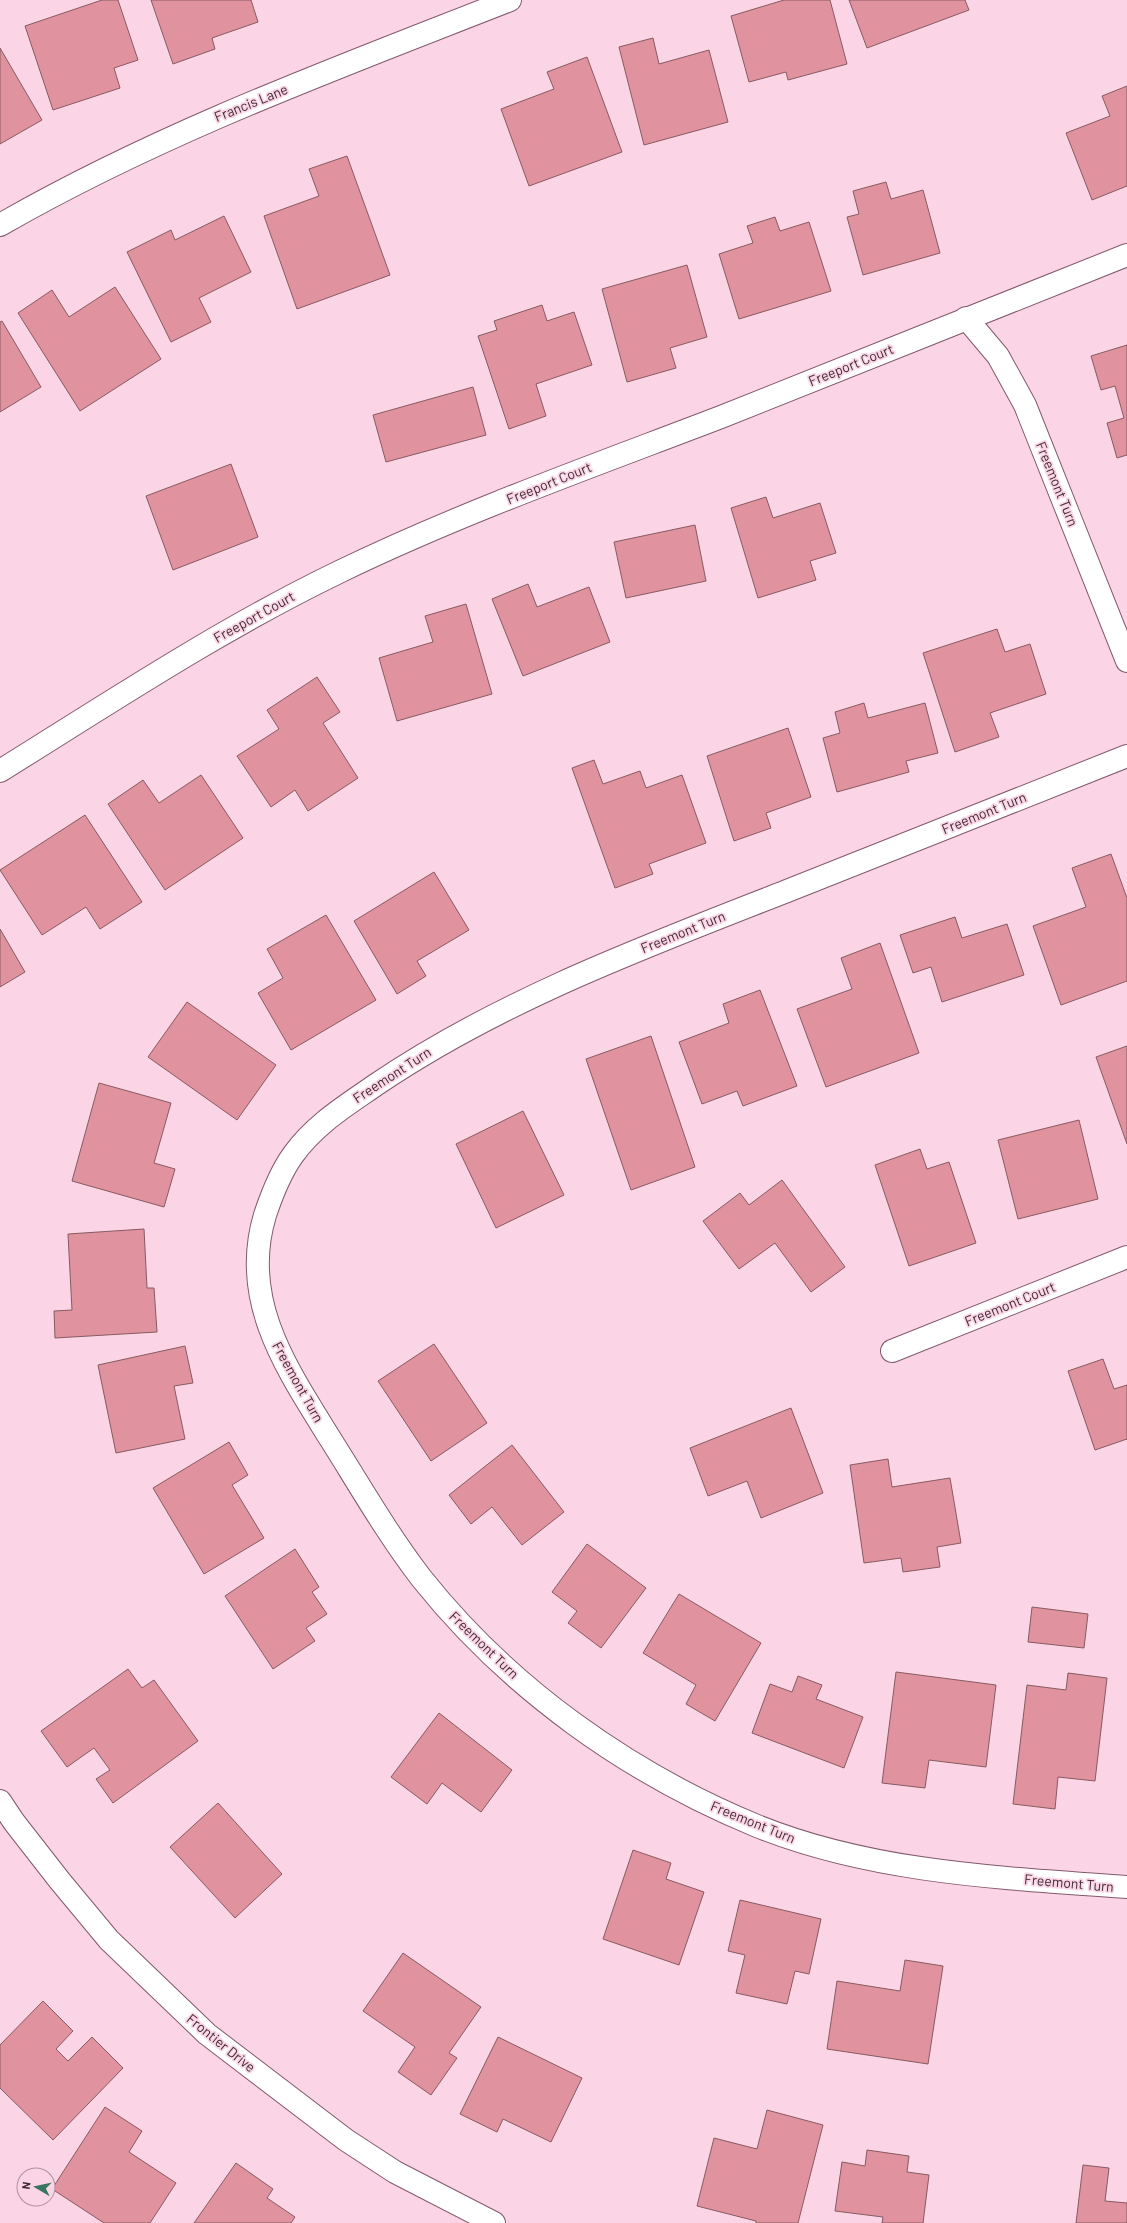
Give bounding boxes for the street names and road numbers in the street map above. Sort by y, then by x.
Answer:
street label: Francis Lane [212,80,290,125]
street label: Freeport Court [806,340,896,389]
street label: Freemont Turn [1033,439,1082,529]
street label: Freeport Court [504,458,594,507]
street label: Freeport Court [210,587,297,646]
street label: Freemont Turn [939,788,1029,837]
street label: Freemont Turn [638,907,728,956]
street label: Freemont Turn [349,1043,434,1106]
street label: Freemont Court [962,1278,1058,1329]
street label: Freemont Turn [269,1338,328,1425]
street label: Freemont Turn [446,1607,523,1682]
street label: Freemont Turn [708,1797,798,1846]
street label: Freemont Turn [1024,1870,1115,1895]
street label: Frontier Drive [184,2010,259,2075]

